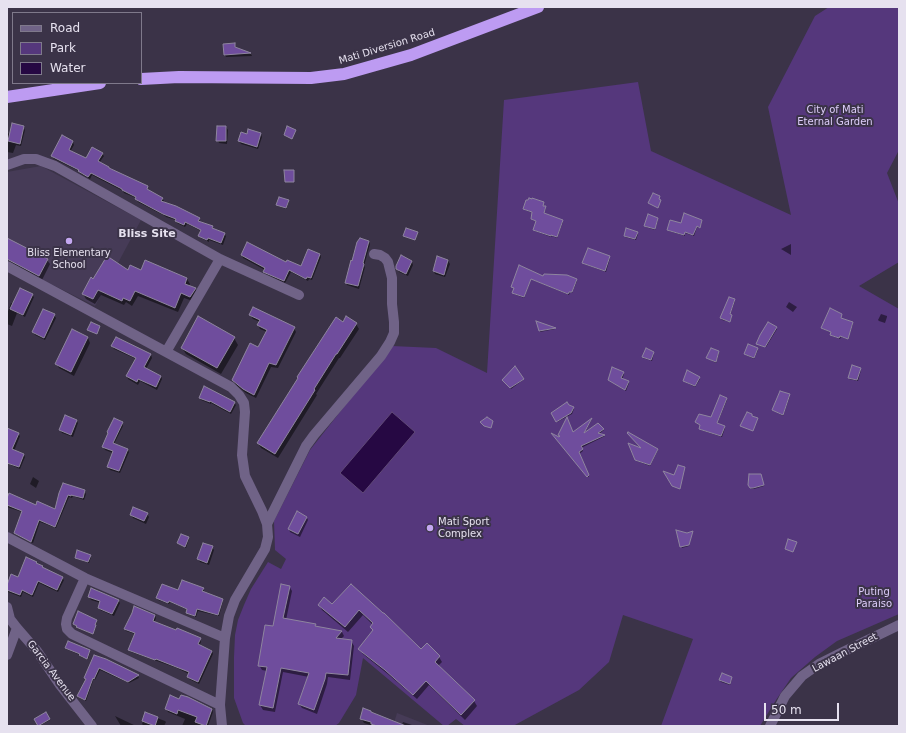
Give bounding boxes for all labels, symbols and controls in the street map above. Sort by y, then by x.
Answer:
legend [12,12,142,84]
text: Road [50,21,80,35]
street label: Mati Diversion Road [337,27,437,67]
text: Park [50,41,76,55]
text: Water [50,61,85,75]
park label: City of Mati Eternal Garden [797,104,873,128]
district label: Bliss Site [118,227,176,241]
marker: Bliss Elementary School [64,236,74,246]
place label: Bliss Elementary School [27,247,111,270]
place label: Mati Sport Complex [438,516,489,540]
marker: Mati Sport Complex [425,523,435,533]
park label: Puting Paraiso [856,586,892,610]
street label: Lawaan Street [810,631,880,675]
street label: Garcia Avenue [24,638,78,704]
scale bar [766,695,841,721]
text: 50 m [771,703,802,717]

